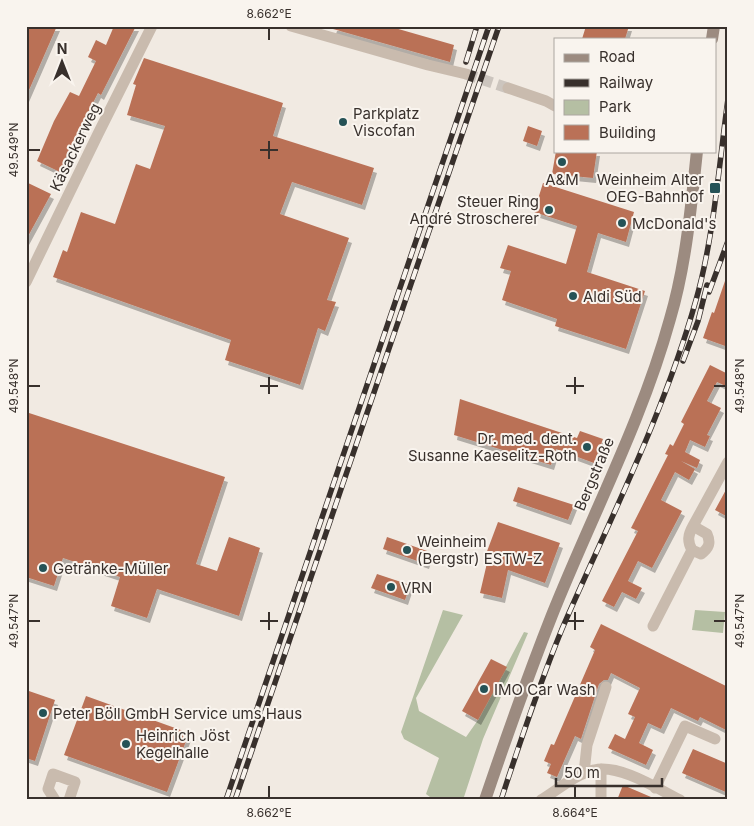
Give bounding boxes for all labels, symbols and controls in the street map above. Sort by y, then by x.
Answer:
text: 8.662°E [246,6,292,21]
north arrow [38,38,88,88]
legend [554,38,716,152]
text: N [57,40,67,57]
text: Road [599,47,635,66]
text: Railway [599,73,654,92]
text: Park [599,97,632,116]
street label: Käsackerweg [45,100,105,194]
place label: Parkplatz Viscofan [353,104,420,140]
marker: Parkplatz Viscofan [337,116,349,128]
text: 49.549°N [6,122,21,178]
text: Building [599,123,656,142]
marker: A&M [556,156,568,168]
place label: A&M [545,170,579,189]
place label: Weinheim Alter OEG-Bahnhof [597,170,704,206]
marker: Weinheim Alter OEG-Bahnhof [708,181,722,195]
place label: Steuer Ring André Stroscherer [409,192,539,228]
marker: Steuer Ring André Stroscherer [543,204,555,216]
place label: McDonald's [632,214,717,233]
marker: McDonald's [616,217,628,229]
place label: Aldi Süd [583,287,642,306]
marker: Aldi Süd [567,290,579,302]
text: 49.548°N [6,359,21,413]
text: 49.548°N [732,359,747,413]
place label: Dr. med. dent. Susanne Kaeselitz-Roth [408,429,577,465]
street label: Bergstraße [570,434,618,514]
marker: Dr. med. dent. Susanne Kaeselitz-Roth [581,441,593,453]
place label: Weinheim (Bergstr) ESTW-Z [417,532,542,568]
marker: Weinheim (Bergstr) ESTW-Z [401,544,413,556]
place label: Getränke-Müller [53,559,169,578]
marker: Getränke-Müller [37,562,49,574]
place label: VRN [401,578,432,597]
marker: VRN [385,581,397,593]
text: 49.547°N [6,594,21,648]
text: 49.547°N [732,594,747,648]
place label: IMO Car Wash [494,680,596,699]
marker: IMO Car Wash [478,683,490,695]
place label: Peter Böll GmbH Service ums Haus [53,704,302,723]
marker: Peter Böll GmbH Service ums Haus [37,707,49,719]
place label: Heinrich Jöst Kegelhalle [136,726,230,762]
marker: Heinrich Jöst Kegelhalle [120,738,132,750]
scale bar [556,756,663,788]
text: 50 m [564,763,600,782]
text: 8.662°E [246,805,292,820]
text: 8.664°E [552,805,598,820]

